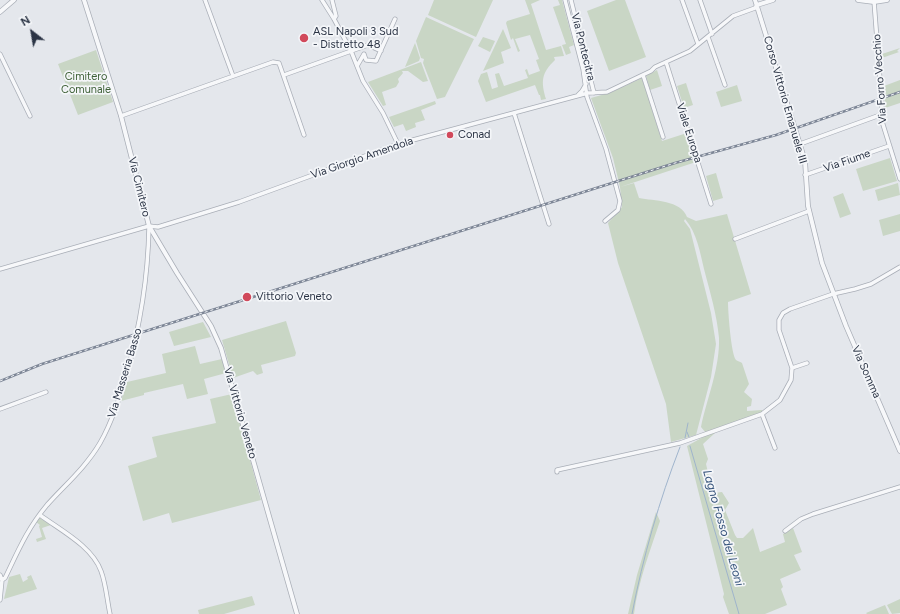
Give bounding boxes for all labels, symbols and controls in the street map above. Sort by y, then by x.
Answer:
north arrow [12,12,52,52]
street label: Via Pontecitra [568,12,598,82]
text: N [19,14,33,29]
place label: ASL Napoli 3 Sud - Distretto 48 [313,25,398,51]
marker: ASL Napoli 3 Sud - Distretto 48 [298,32,310,44]
street label: Via Forno Vecchio [870,34,890,124]
street label: Corso Vittorio Emanuele III [760,35,810,165]
park label: Cimitero Comunale [61,70,111,96]
street label: Viale Europa [673,102,705,164]
place label: Conad [458,128,491,142]
marker: Conad [445,130,455,140]
street label: Via Giorgio Amendola [309,134,415,182]
street label: Via Fiume [822,147,872,175]
street label: Via Cimitero [125,156,153,218]
place label: Vittorio Veneto [256,290,332,304]
marker: Vittorio Veneto [241,291,253,303]
street label: Via Masseria Basso [105,326,145,420]
street label: Via Somma [849,344,883,400]
street label: Via Vittorio Veneto [221,366,259,460]
water label: Lagno Fosso dei Leoni [700,468,746,588]

